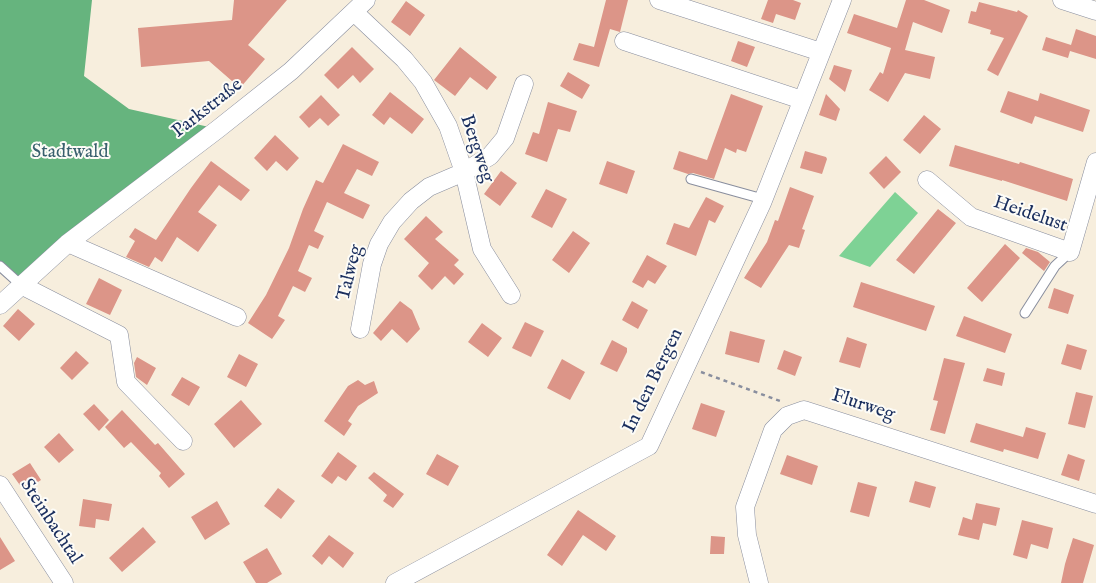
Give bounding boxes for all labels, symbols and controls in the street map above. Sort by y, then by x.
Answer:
street label: Parkstraße [168,74,248,144]
street label: Bergweg [454,112,498,186]
park label: Stadtwald [31,142,109,164]
street label: Heidelust [990,192,1070,238]
street label: Talweg [333,243,369,303]
street label: In den Bergen [619,325,689,437]
street label: Flurweg [828,385,898,427]
street label: Steinbachtal [14,475,86,569]

